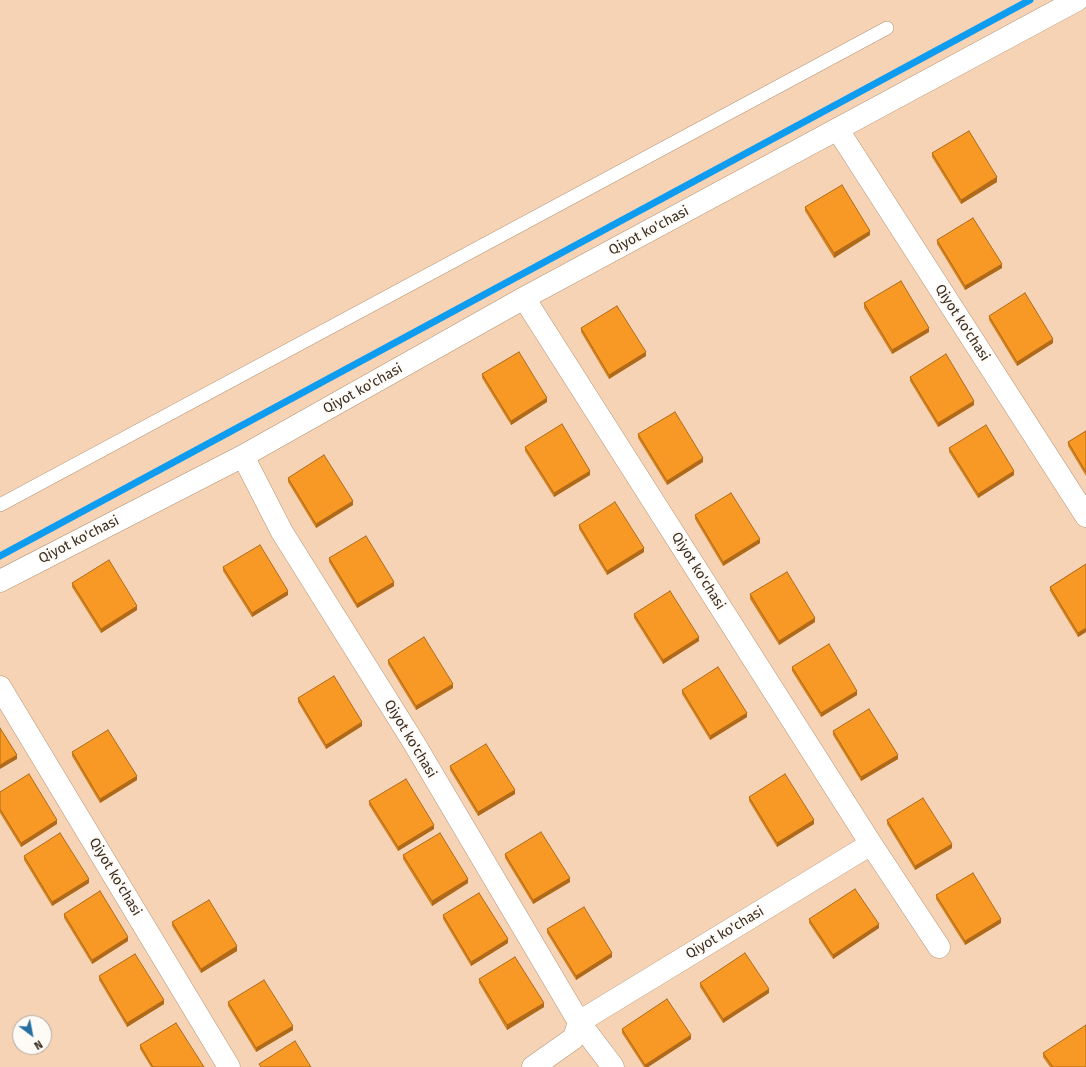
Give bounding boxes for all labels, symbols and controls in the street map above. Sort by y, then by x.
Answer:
street label: Qiyot ko'chasi [606,203,692,259]
street label: Qiyot ko'chasi [931,281,993,365]
street label: Qiyot ko'chasi [320,360,406,418]
street label: Qiyot ko'chasi [36,512,122,568]
street label: Qiyot ko'chasi [667,529,729,613]
street label: Qiyot ko'chasi [380,697,440,781]
street label: Qiyot ko'chasi [85,835,145,919]
street label: Qiyot ko'chasi [683,903,767,963]
north arrow [12,1015,52,1055]
text: N [32,1037,45,1052]

